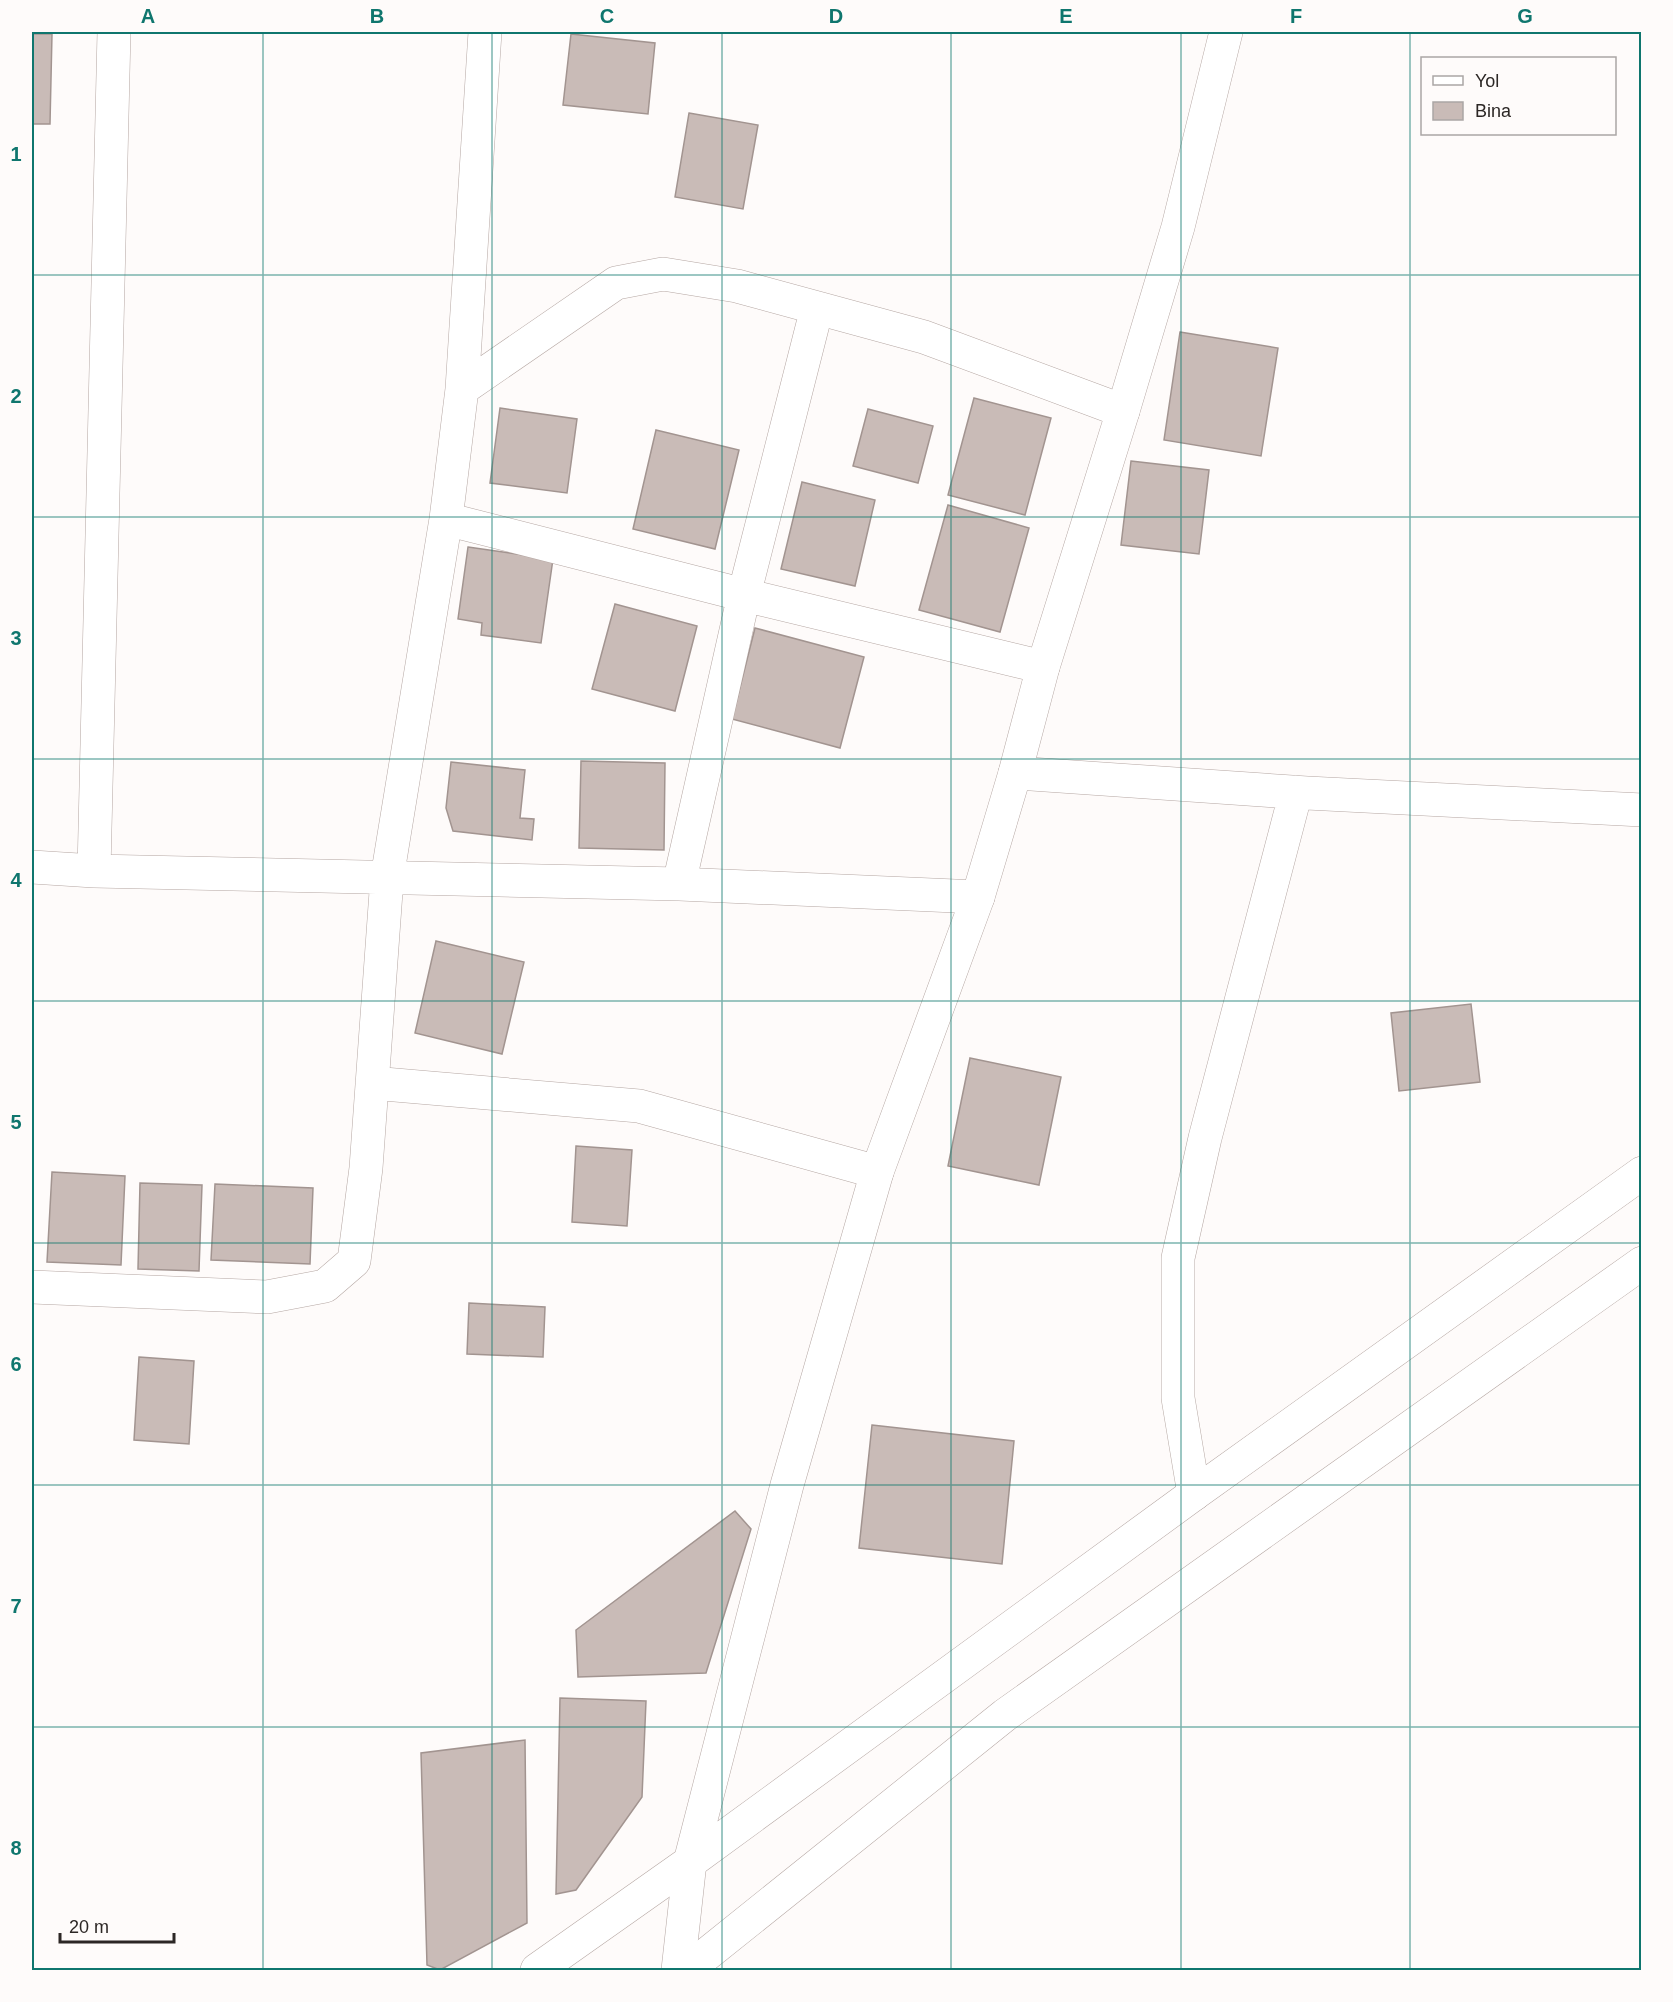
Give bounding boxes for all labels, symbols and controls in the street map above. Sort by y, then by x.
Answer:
text: A [141,5,155,27]
text: B [370,5,384,27]
text: C [600,5,614,27]
text: D [829,5,843,27]
text: E [1059,5,1073,27]
text: F [1290,5,1302,27]
text: G [1517,5,1533,27]
legend [1421,57,1616,135]
text: Yol [1475,71,1499,91]
text: Bina [1475,101,1512,121]
text: 1 [10,143,22,165]
text: 2 [10,385,22,407]
text: 3 [10,627,22,649]
text: 4 [10,869,22,891]
text: 5 [10,1111,22,1133]
text: 6 [10,1353,22,1375]
text: 7 [10,1595,22,1617]
text: 8 [10,1837,22,1859]
scale bar [60,1906,174,1944]
text: 20 m [69,1917,109,1937]

